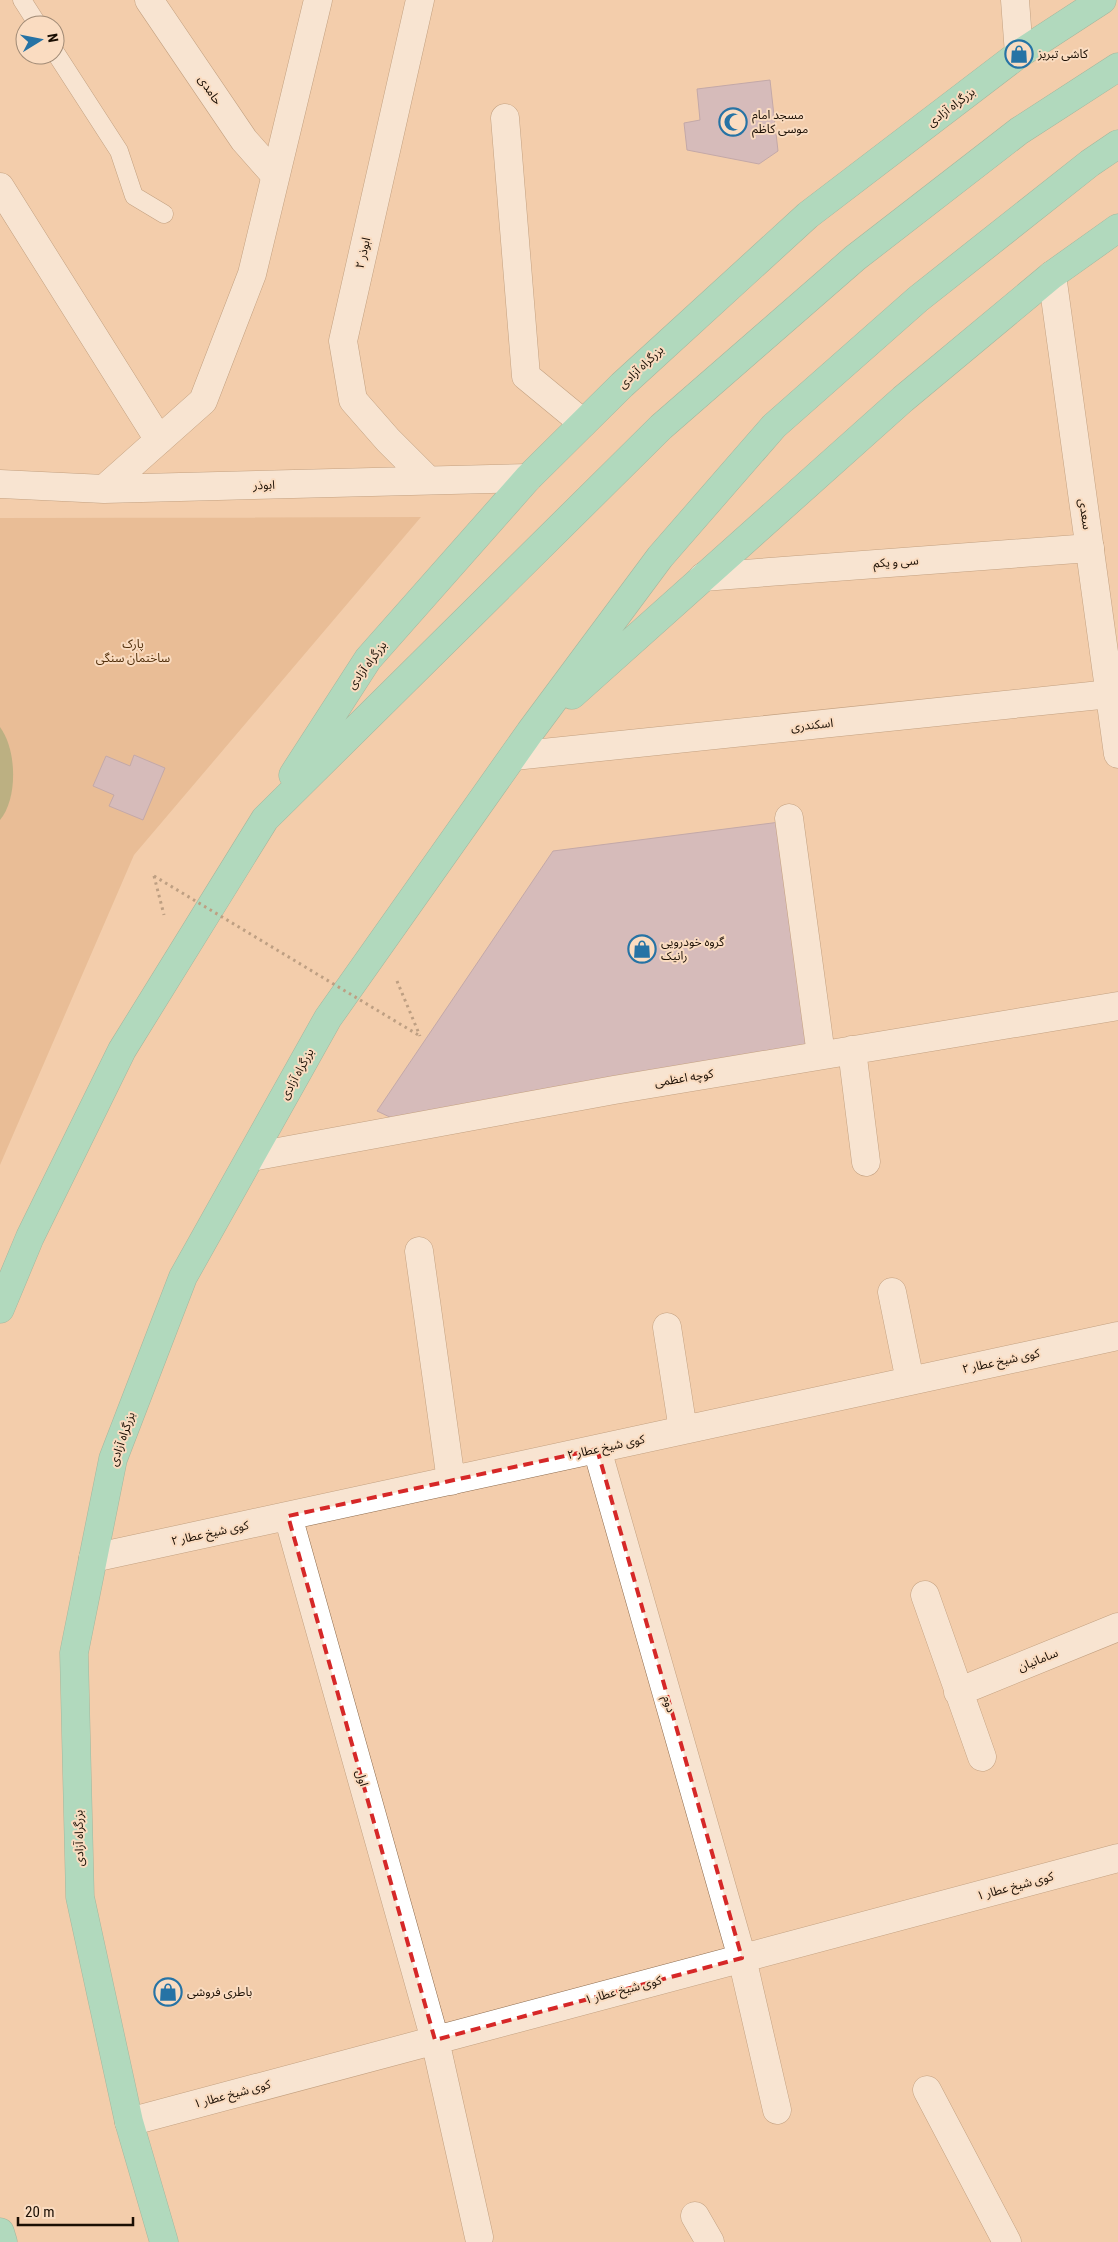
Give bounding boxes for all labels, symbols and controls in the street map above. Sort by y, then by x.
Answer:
north arrow [15,15,65,65]
text: N [44,32,61,43]
shop icon: کاشی تبریز [1004,39,1034,69]
place label: کاشی تبریز [1037,47,1089,61]
street label: حامدی [195,73,225,107]
street label: بزرگراه آزادی [924,84,978,130]
mosque icon: مسجد امام موسی کاظم [718,107,748,137]
place label: مسجد امام موسی کاظم [752,108,808,138]
street label: ابوذر ۲ [353,236,373,270]
street label: بزرگراه آزادی [616,343,666,391]
street label: ابوذر [252,478,275,492]
street label: سعدی [1076,498,1094,530]
street label: سی و یکم [873,553,919,573]
park label: پارک ساختمان سنگی [96,637,170,665]
street label: بزرگراه آزادی [344,638,390,692]
street label: اسکندری [790,716,834,734]
shop icon: گروه خودرویی رانیک [627,934,657,964]
place label: گروه خودرویی رانیک [661,935,725,963]
street label: بزرگراه آزادی [277,1046,317,1102]
street label: کوچه اعظمی [654,1066,716,1091]
street label: کوی شیخ عطار ۲ [961,1346,1043,1378]
street label: بزرگراه آزادی [106,1410,138,1468]
street label: کوی شیخ عطار ۲ [566,1432,648,1464]
street label: کوی شیخ عطار ۲ [170,1518,252,1550]
street label: سامانیان [1016,1646,1060,1674]
street label: دوم [658,1694,678,1715]
street label: اول [353,1768,371,1788]
street label: بزرگراه آزادی [72,1810,87,1866]
street label: کوی شیخ عطار ۱ [975,1869,1056,1905]
street label: کوی شیخ عطار ۱ [583,1973,664,2009]
shop icon: باطری فروشی [153,1977,183,2007]
place label: باطری فروشی [187,1985,252,1999]
street label: کوی شیخ عطار ۱ [192,2077,273,2113]
scale bar [18,2194,132,2226]
text: 20 m [25,2203,55,2221]

